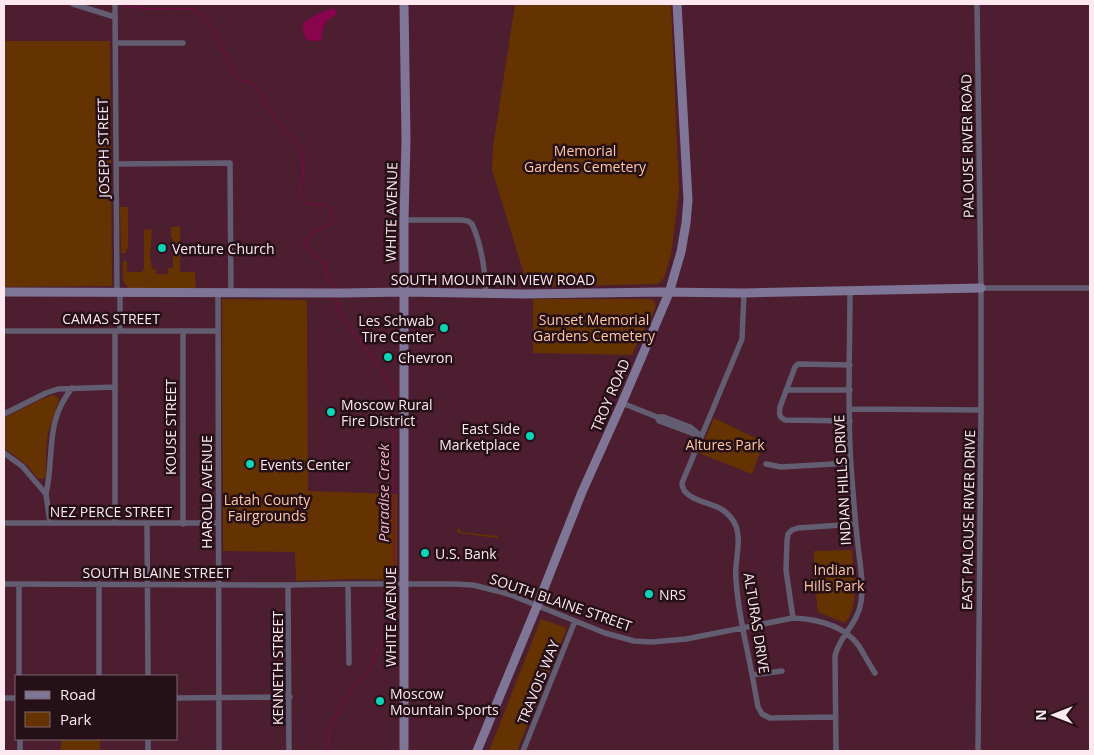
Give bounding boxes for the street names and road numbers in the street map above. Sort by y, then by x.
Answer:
street label: PALOUSE RIVER ROAD [956,74,978,218]
street label: JOSEPH STREET [93,98,113,200]
street label: WHITE AVENUE [381,162,401,262]
street label: SOUTH MOUNTAIN VIEW ROAD [391,270,595,289]
street label: CAMAS STREET [62,309,160,328]
street label: TROY ROAD [586,356,634,434]
street label: KOUSE STREET [161,379,180,475]
street label: INDIAN HILLS DRIVE [829,414,855,546]
street label: EAST PALOUSE RIVER DRIVE [957,430,979,610]
street label: HAROLD AVENUE [197,435,216,549]
street label: NEZ PERCE STREET [50,502,172,521]
street label: SOUTH BLAINE STREET [83,563,232,582]
street label: WHITE AVENUE [381,567,400,667]
street label: SOUTH BLAINE STREET [488,569,635,635]
street label: ALTURAS DRIVE [740,571,774,675]
street label: KENNETH STREET [268,611,287,725]
street label: TRAVOIS WAY [512,637,564,727]

